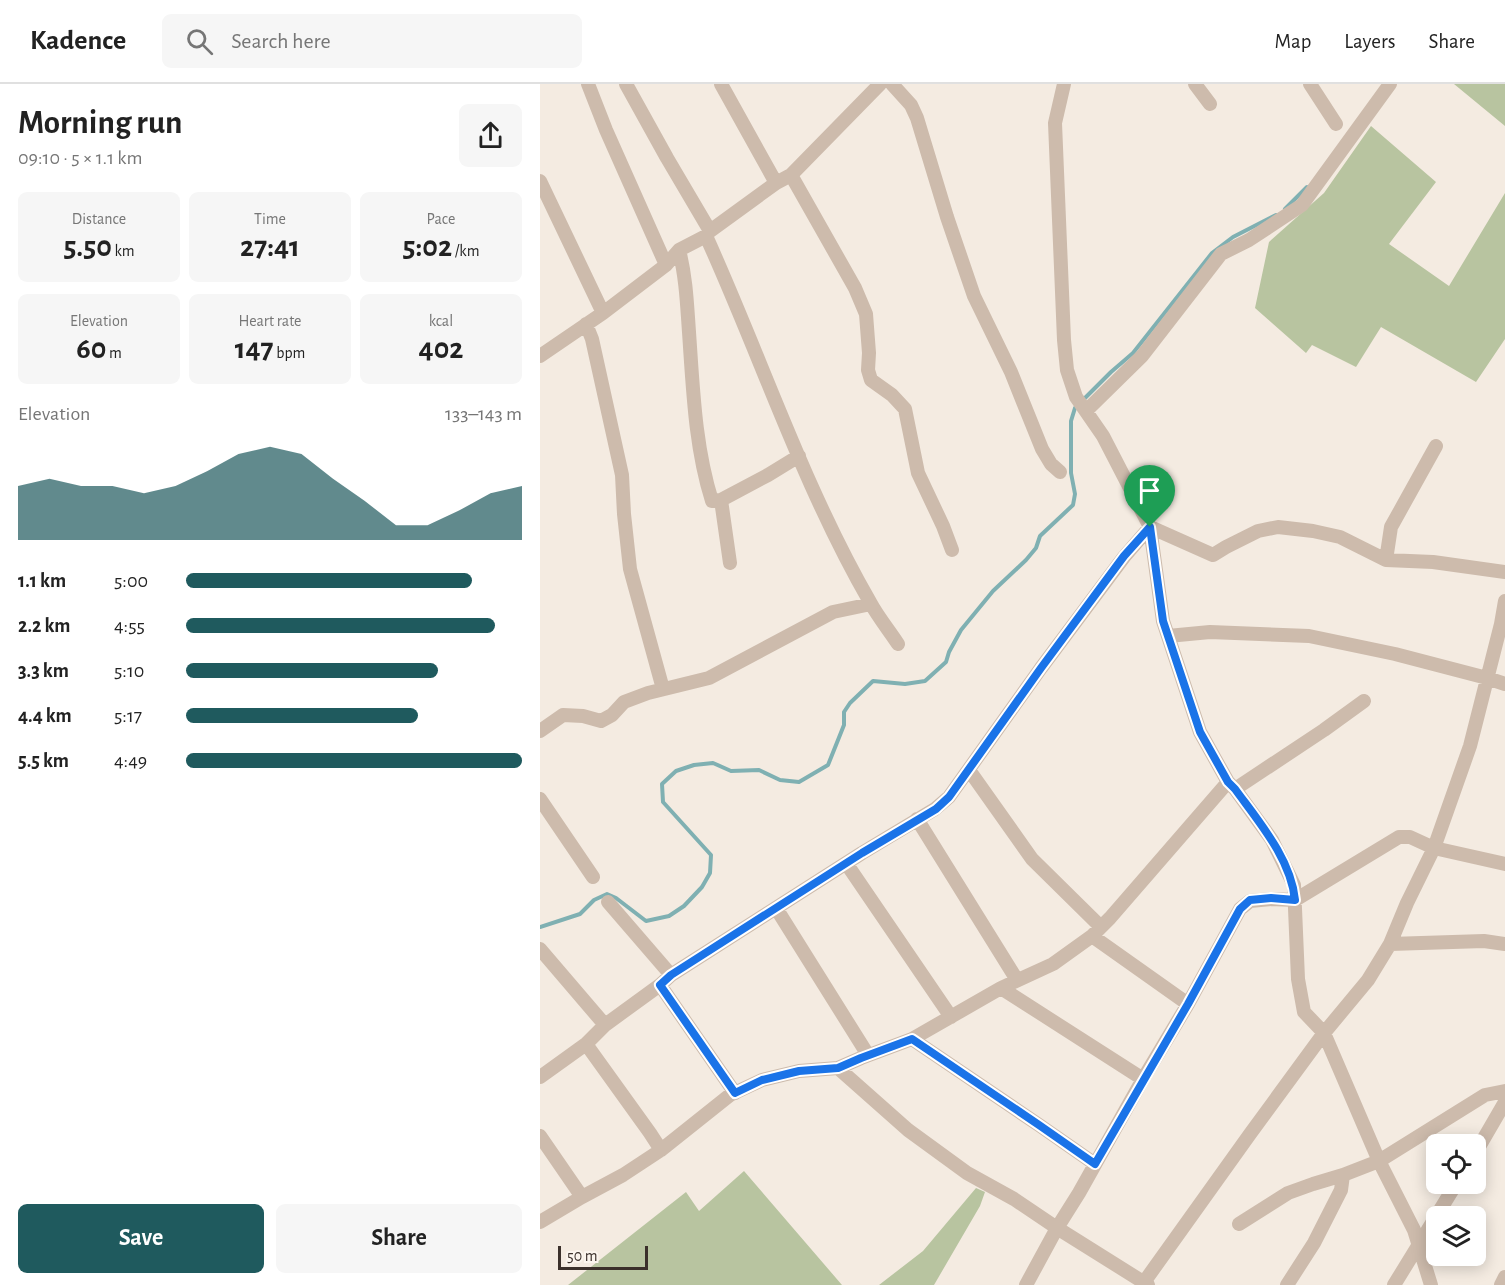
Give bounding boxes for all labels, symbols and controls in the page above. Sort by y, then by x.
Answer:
search box [162,14,582,68]
icon: search [183,25,216,58]
text: Kadence [30,27,126,55]
text: Search here [231,30,331,52]
text: Map [1275,31,1311,52]
text: Layers [1344,31,1395,52]
text: Share [1428,31,1475,52]
button: share [459,104,522,167]
text: Morning run [18,107,182,140]
text: 09:10 · 5 × 1.1 km [18,148,142,168]
text: Distance [72,211,126,227]
text: Time [254,211,286,227]
text: Pace [427,211,455,227]
text: 5.50 [63,232,112,262]
text: 27:41 [240,232,300,262]
text: 5:02 [403,232,452,262]
text: km [112,243,135,259]
text: /km [452,243,479,259]
text: Elevation [70,313,128,329]
text: Heart rate [239,313,301,329]
text: kcal [429,313,453,329]
text: 60 [76,334,106,364]
text: 147 [235,334,274,364]
text: 402 [419,334,463,364]
text: m [106,345,122,361]
text: bpm [274,345,305,361]
text: Elevation [18,404,90,424]
text: 133–143 m [445,404,522,424]
pin [1124,465,1175,527]
icon: arrive [1133,474,1166,507]
text: 1.1 km [18,571,66,591]
text: 5:00 [114,571,148,591]
text: 2.2 km [18,616,70,636]
text: 4:55 [114,616,145,636]
text: 3.3 km [18,661,69,681]
text: 5:10 [114,661,144,681]
text: 4.4 km [18,706,72,726]
text: 5:17 [114,706,142,726]
text: 5.5 km [18,751,69,771]
text: 4:49 [114,751,147,771]
map controls [1426,1134,1486,1266]
button: locate [1426,1134,1486,1194]
button: Save [18,1204,264,1273]
button: Share [276,1204,522,1273]
button: layers [1426,1206,1486,1266]
scale bar [558,1243,648,1270]
text: 50 m [567,1248,598,1264]

